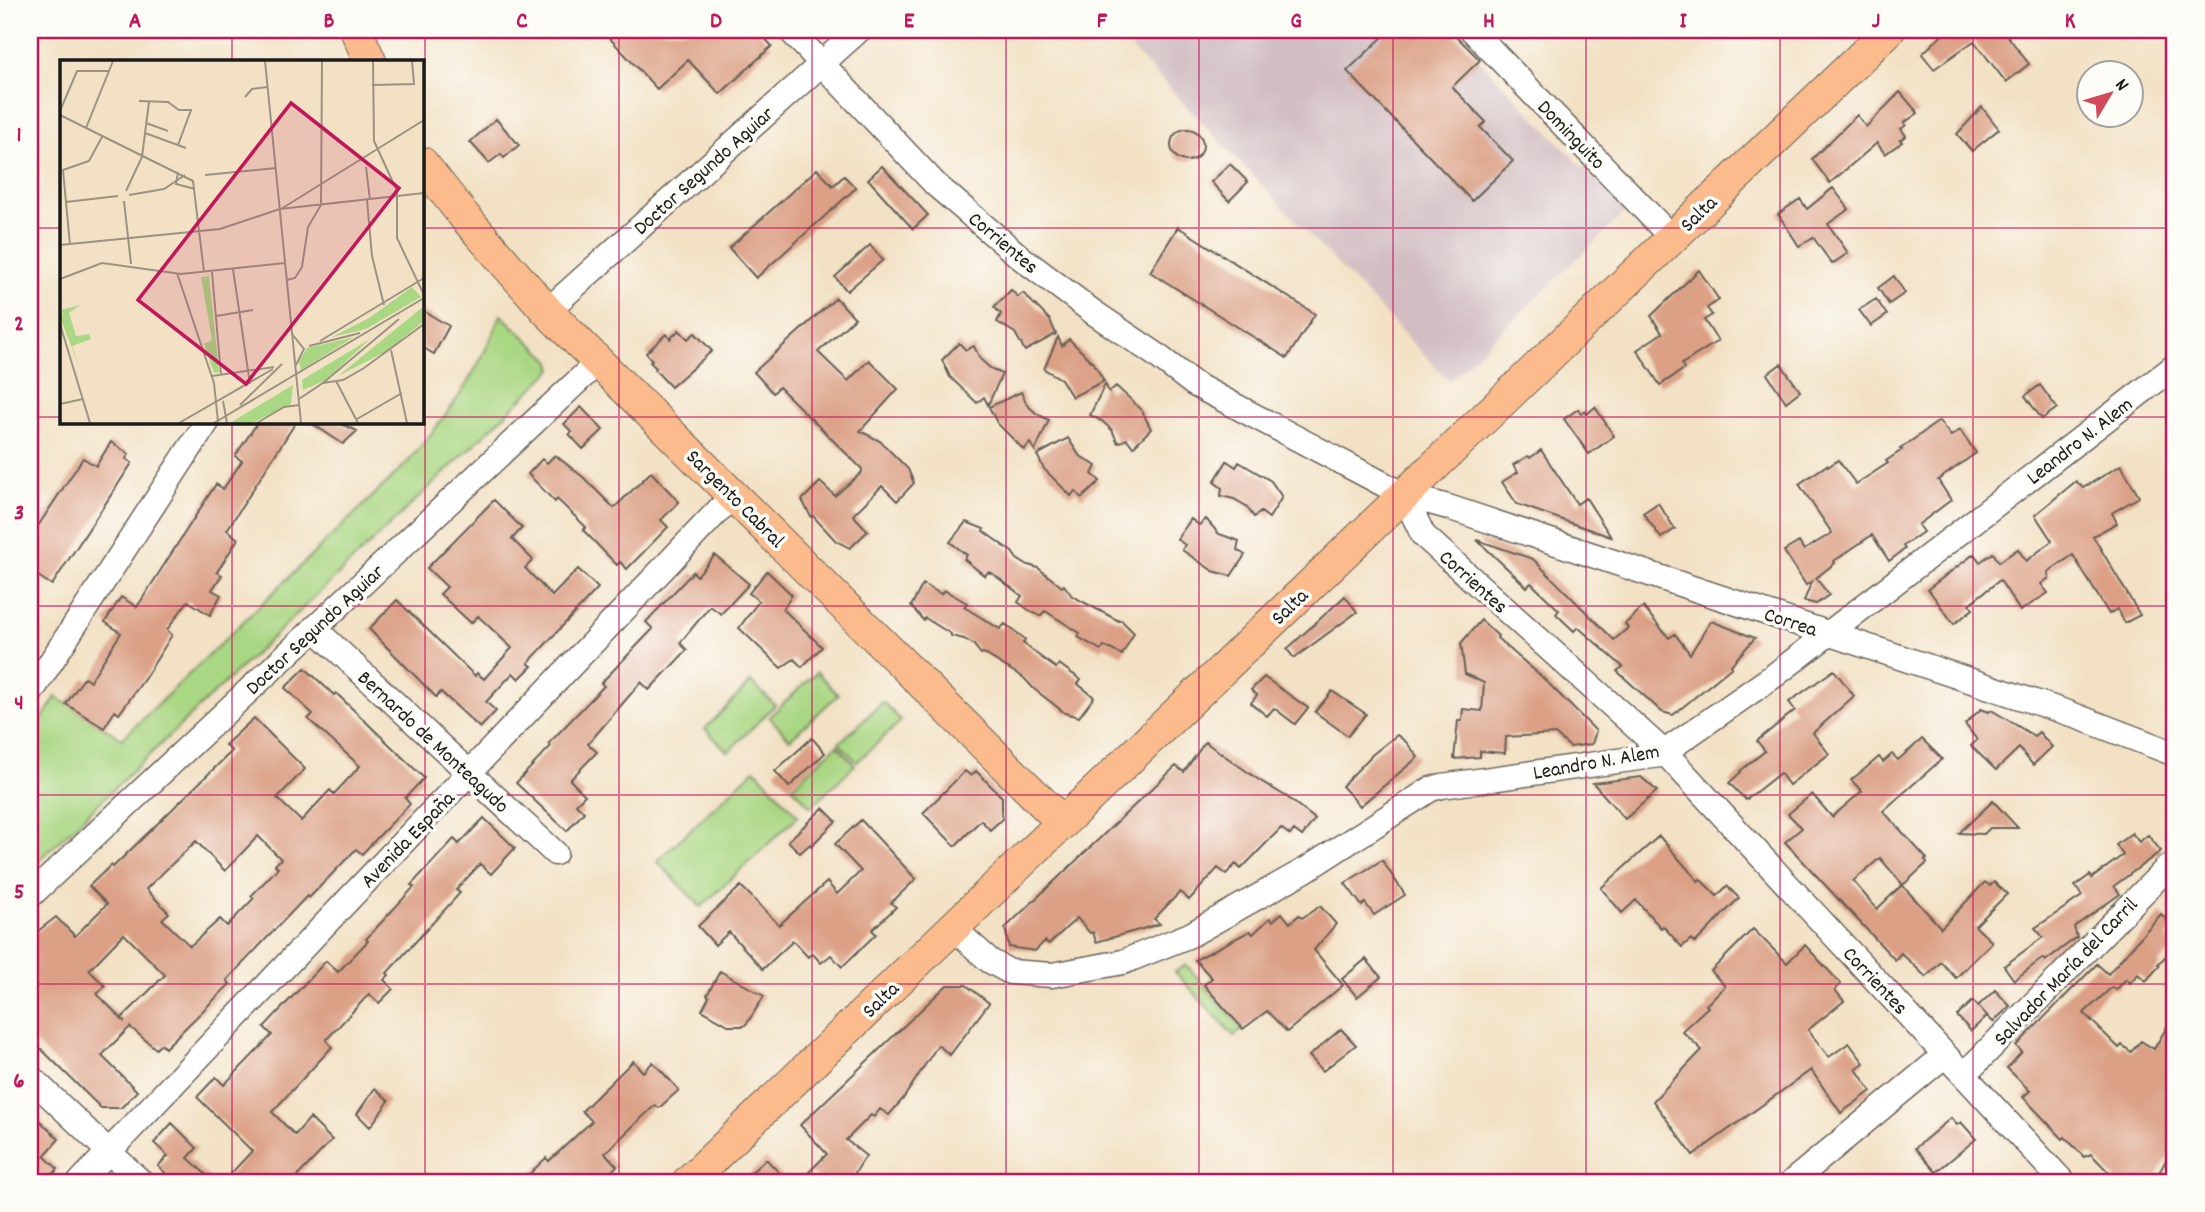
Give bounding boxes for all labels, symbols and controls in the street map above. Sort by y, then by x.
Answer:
text: A [129,6,141,39]
text: B [324,6,335,39]
text: C [516,6,528,39]
text: D [710,6,722,39]
text: E [904,6,915,39]
text: F [1097,6,1108,39]
text: G [1290,6,1302,39]
text: H [1483,6,1495,39]
text: I [1679,6,1687,39]
text: J [1872,6,1880,39]
text: K [2065,6,2076,39]
inset map [60,60,424,424]
north arrow [2076,60,2146,130]
text: N [2107,74,2134,98]
street label: Dominguito [1529,94,1611,178]
street label: Doctor Segundo Aguiar [628,101,782,244]
text: 1 [16,120,22,153]
street label: Salta [1675,189,1726,240]
street label: Corrientes [960,206,1044,283]
text: 2 [14,309,24,342]
street label: Leandro N. Alem [2021,391,2141,494]
street label: Sargento Cabral [678,444,790,556]
text: 3 [14,498,24,531]
street label: Corrientes [1431,544,1513,622]
street label: Doctor Segundo Aguiar [240,559,392,704]
street label: Salta [1266,582,1317,633]
street label: Correa [1760,601,1822,647]
street label: Bernardo de Monteagudo [349,665,515,822]
text: 4 [14,688,24,721]
street label: Leandro N. Alem [1531,738,1662,790]
street label: Avenida España [355,785,464,896]
text: 5 [14,877,24,910]
street label: Salvador María del Carril [1988,892,2146,1054]
street label: Corrientes [1834,941,1913,1023]
street label: Salta [857,975,908,1026]
text: 6 [13,1066,25,1099]

